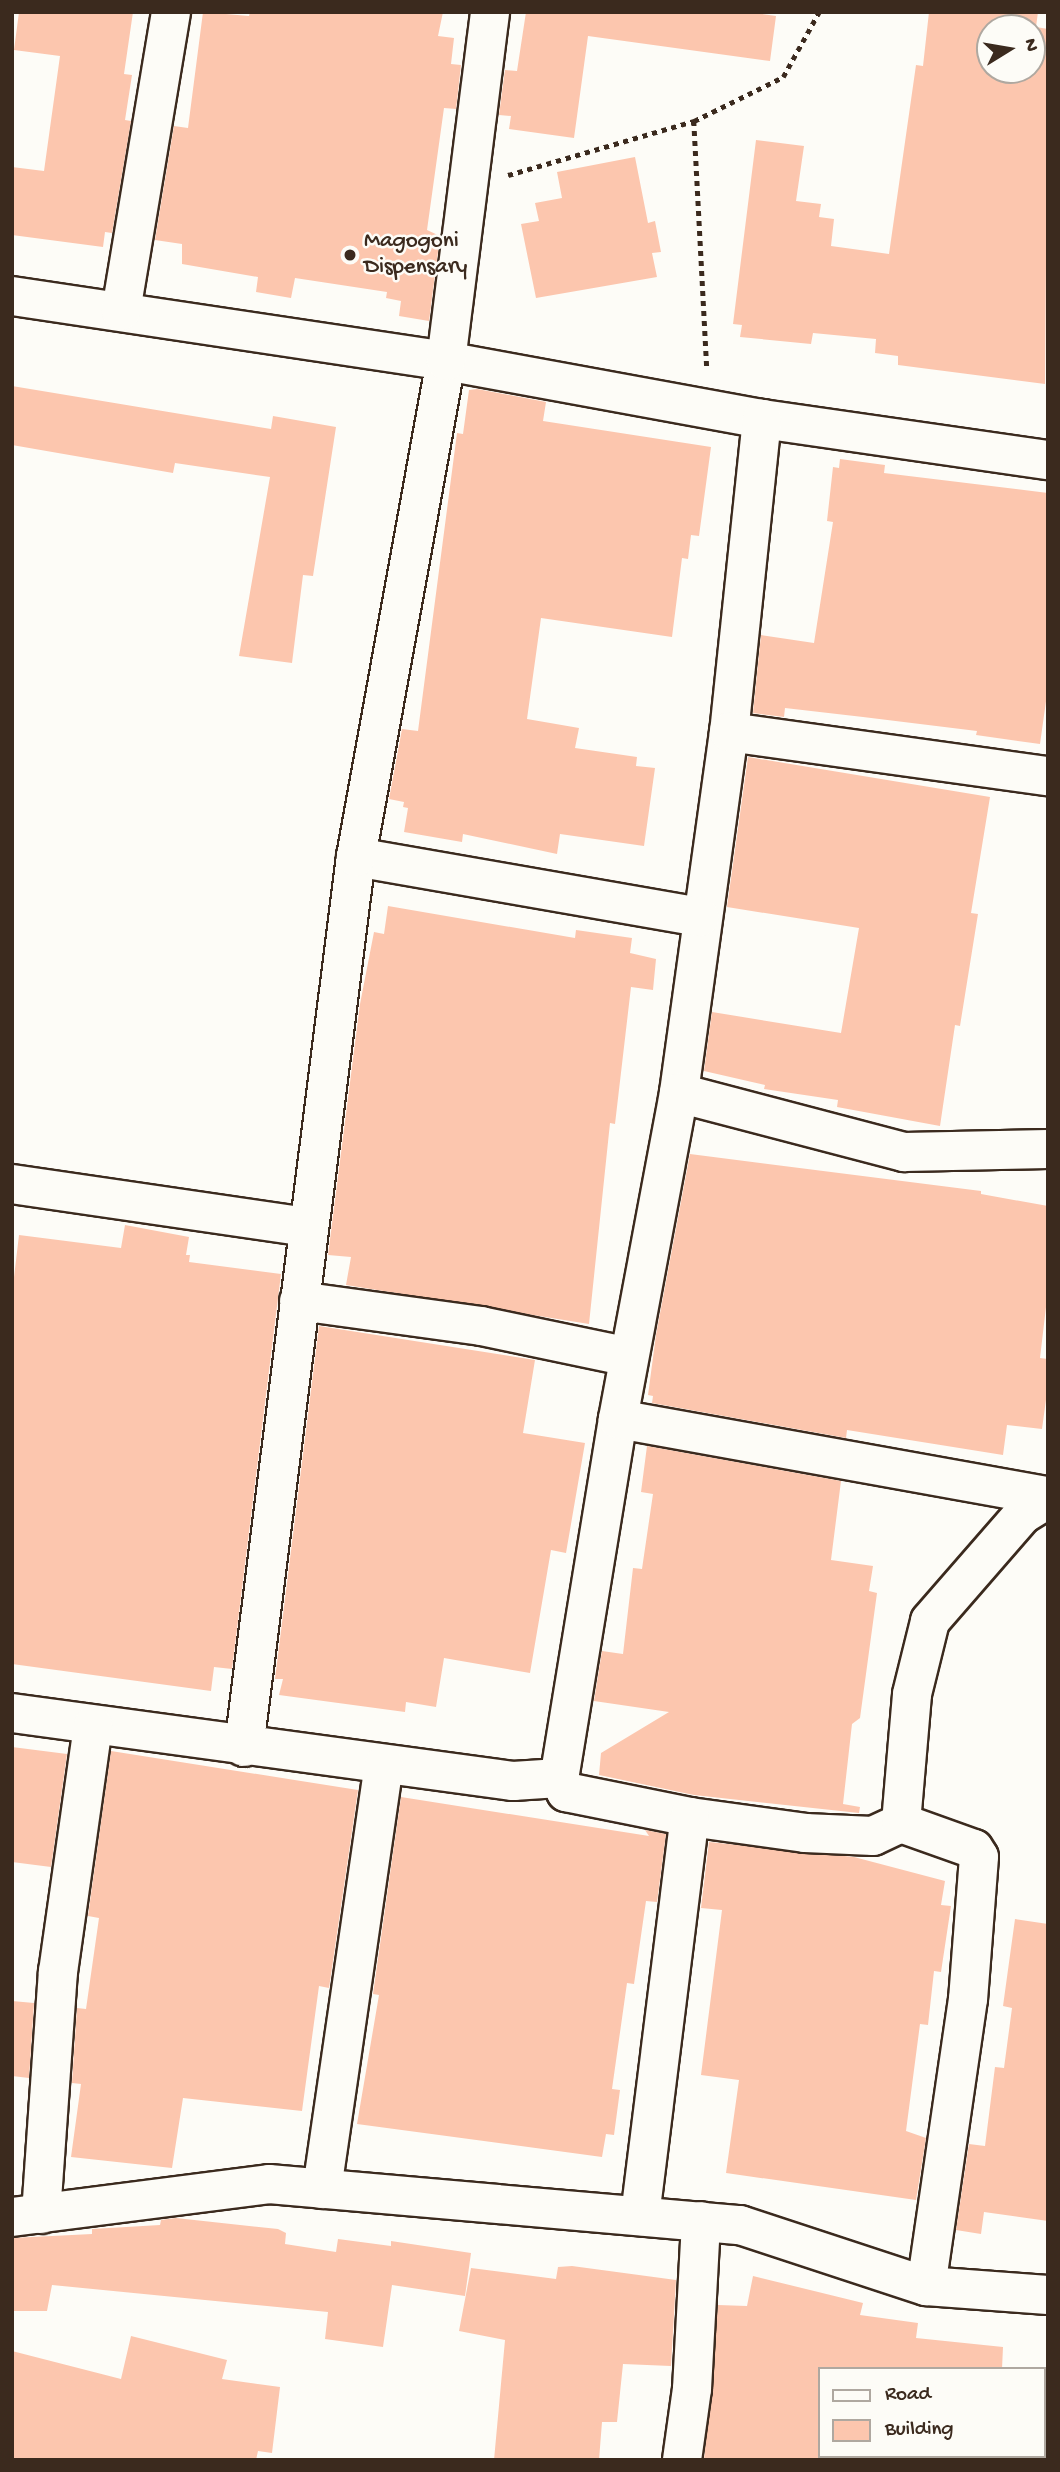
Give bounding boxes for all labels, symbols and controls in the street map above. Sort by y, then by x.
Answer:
north arrow [976,14,1046,84]
text: N [1018,37,1043,54]
place label: Magogoni Dispensary [364,228,467,282]
marker: Magogoni Dispensary [342,247,358,263]
legend [818,2367,1046,2458]
text: Road [885,2383,931,2408]
text: Building [885,2418,954,2443]

